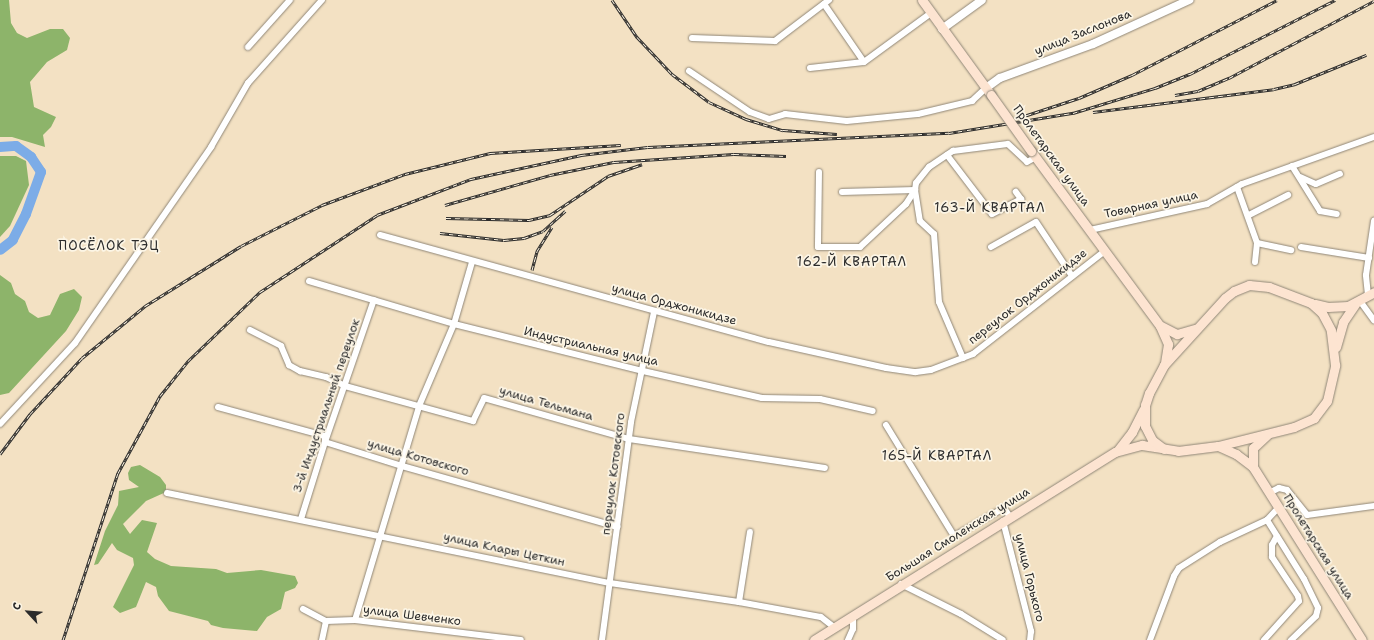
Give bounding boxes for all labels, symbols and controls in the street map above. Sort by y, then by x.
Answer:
street label: улица Заслонова [1033,7,1133,59]
street label: Пролетарская улица [1010,103,1092,209]
street label: Товарная улица [1103,188,1199,222]
district label: 163-Й КВАРТАЛ [934,200,1046,216]
district label: ПОСЁЛОК ТЭЦ [59,238,159,254]
street label: переулок Орджоникидзе [966,246,1090,348]
district label: 162-Й КВАРТАЛ [797,254,907,270]
street label: улица Орджоникидзе [610,281,738,329]
street label: 3-й Индустриальный переулок [290,317,364,495]
street label: Индустриальная улица [522,325,660,369]
street label: улица Тельмана [497,384,595,424]
street label: переулок Котовского [599,412,629,536]
street label: улица Котовского [366,437,470,479]
district label: 165-Й КВАРТАЛ [882,448,992,464]
street label: Большая Смоленская улица [883,485,1033,585]
street label: Пролетарская улица [1280,492,1356,602]
street label: улица Клары Цеткин [442,530,566,570]
street label: улица Горького [1011,532,1047,624]
north arrow [8,592,48,632]
text: С [9,600,25,613]
street label: улица Шевченко [362,603,462,629]

